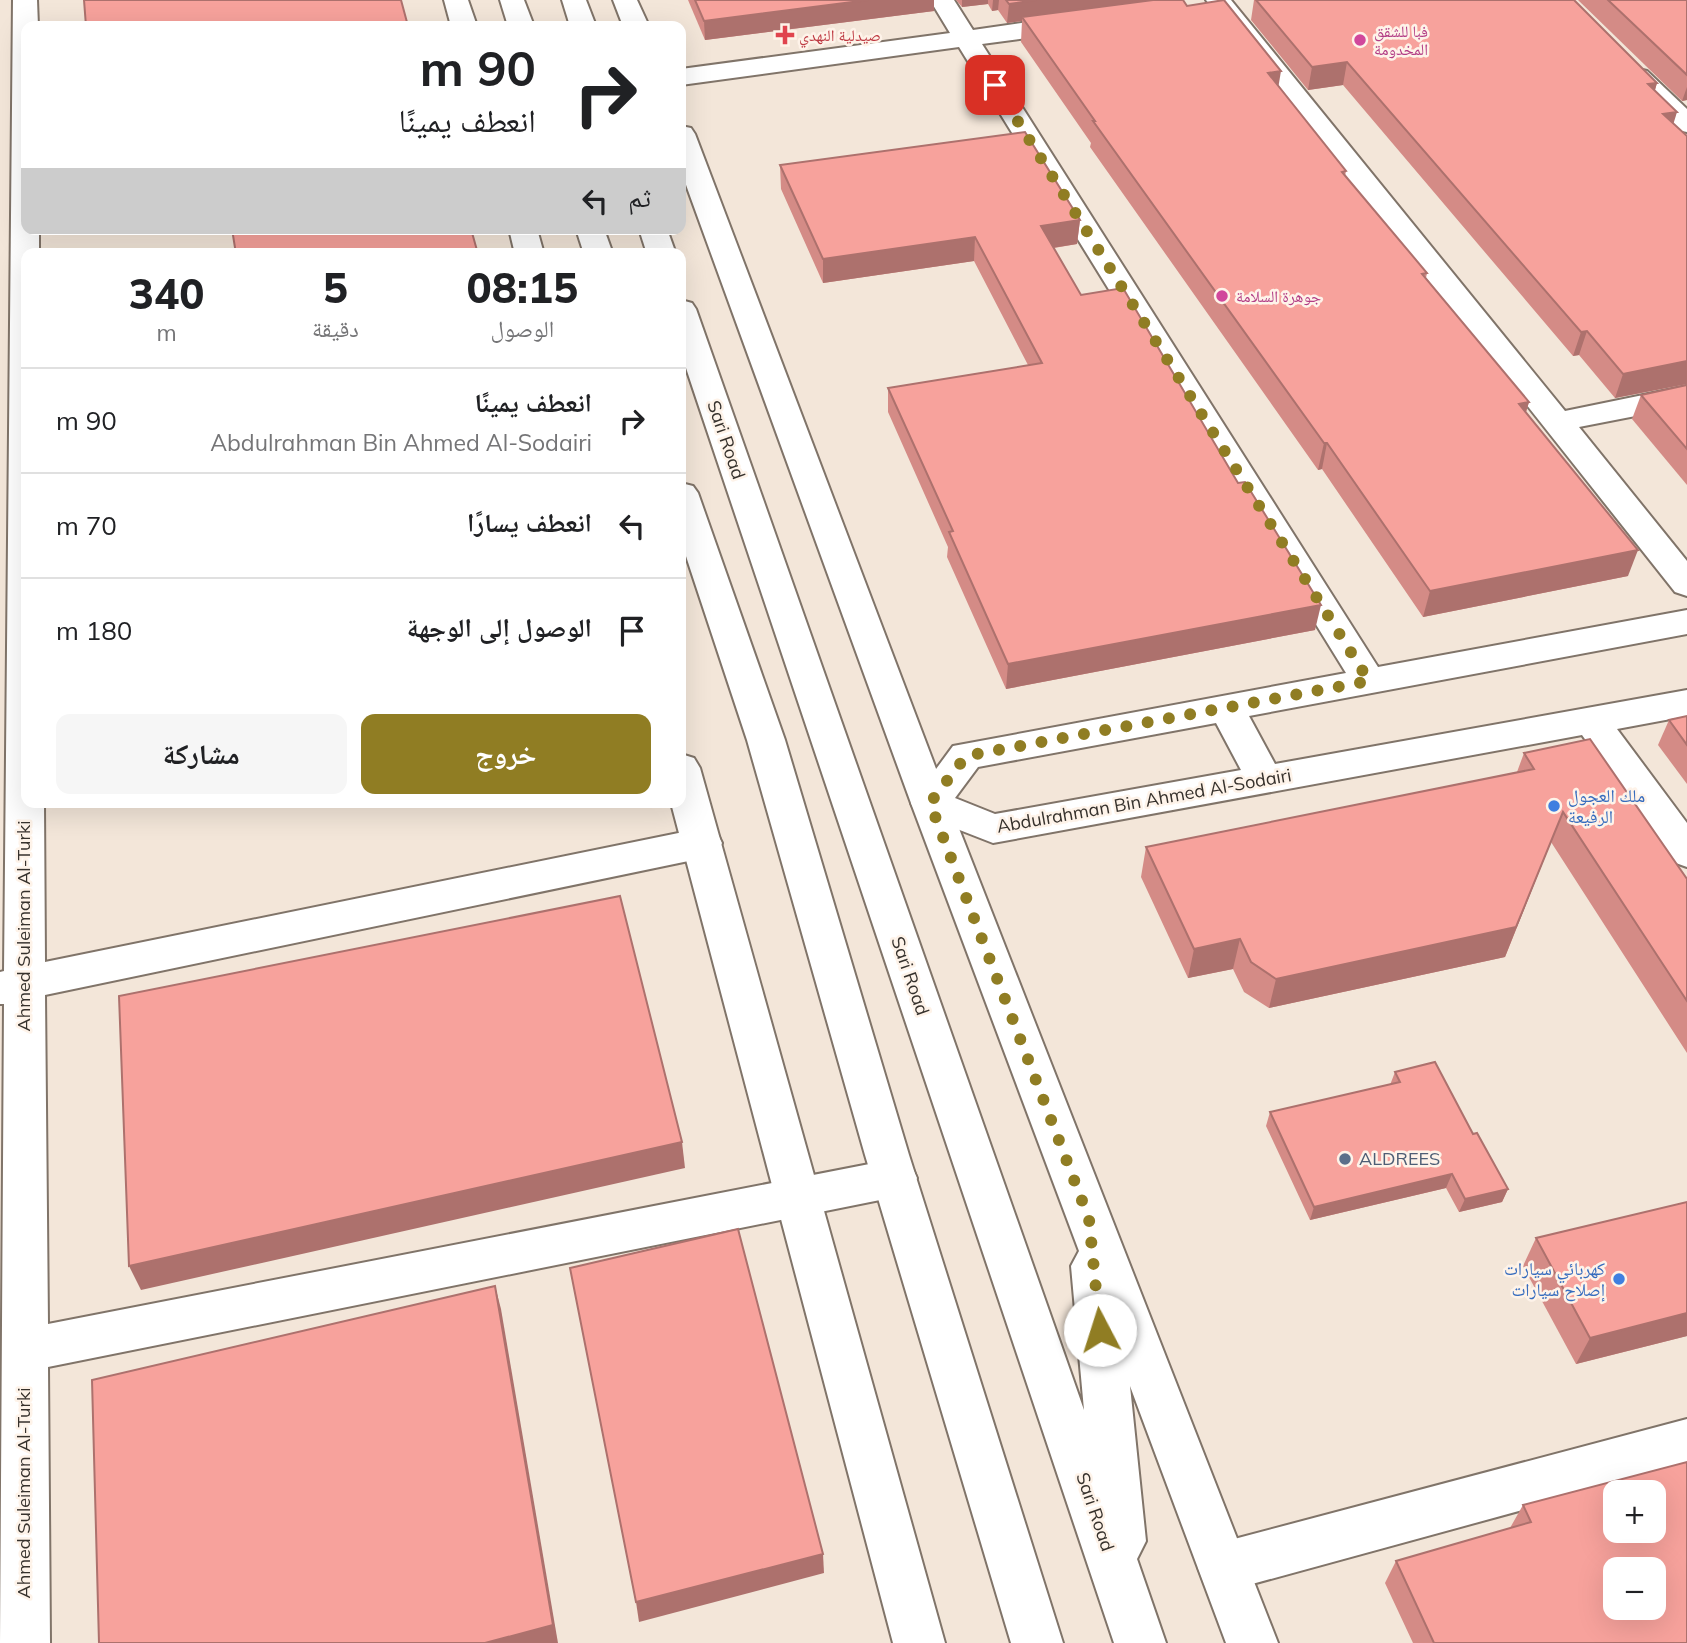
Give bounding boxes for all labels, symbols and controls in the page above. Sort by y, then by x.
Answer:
place label: فبا للشقق المخدومة [1374,21,1428,59]
place label: صيدلية النهدي [799,25,881,48]
marker: صيدلية النهدي [777,27,793,43]
marker: فبا للشقق المخدومة [1352,32,1368,48]
text: 90 m [420,37,536,98]
icon: right [560,49,651,140]
pin [965,55,1025,115]
icon: arrive [976,66,1014,104]
text: انعطف يمينًا [399,100,536,140]
text: ثم [628,181,651,214]
icon: left [576,182,614,220]
text: 5 [323,261,348,314]
text: 08:15 [467,261,578,314]
text: 340 [129,267,204,320]
place label: جوهرة السلامة [1236,286,1321,306]
marker: جوهرة السلامة [1214,288,1230,304]
text: دقيقة [312,314,359,343]
text: الوصول [491,314,554,343]
text: m [156,318,177,347]
text: انعطف يمينًا [475,386,592,419]
street label: Sari Road [702,397,751,482]
icon: right [613,402,651,440]
text: 90 m [56,404,117,437]
text: Abdulrahman Bin Ahmed Al-Sodairi [210,428,592,457]
text: انعطف يسارًا [467,506,592,539]
icon: left [613,507,651,545]
text: 70 m [56,509,117,542]
text: الوصول إلى الوجهة [407,611,592,644]
icon: arrive [613,612,651,650]
text: 180 m [56,614,132,647]
button: مشاركة [56,714,347,794]
button: خروج [361,714,651,794]
street label: Abdulrahman Bin Ahmed Al-Sodairi [995,763,1293,838]
place label: ملك العجول الرفيعة [1568,784,1645,828]
marker: ملك العجول الرفيعة [1546,798,1562,814]
street label: Ahmed Suleiman Al-Turki [12,820,35,1032]
street label: Sari Road [886,933,935,1018]
place label: ALDREES [1359,1147,1440,1170]
marker: ALDREES [1337,1151,1353,1167]
place label: كهربائي سيارات إصلاح سيارات [1504,1257,1606,1302]
marker: كهربائي سيارات إصلاح سيارات [1611,1271,1627,1287]
position arrow [1063,1293,1137,1367]
street label: Ahmed Suleiman Al-Turki [12,1387,35,1599]
street label: Sari Road [1071,1469,1120,1554]
map controls [1603,1480,1666,1620]
button: + [1603,1480,1666,1543]
button: − [1603,1557,1666,1620]

